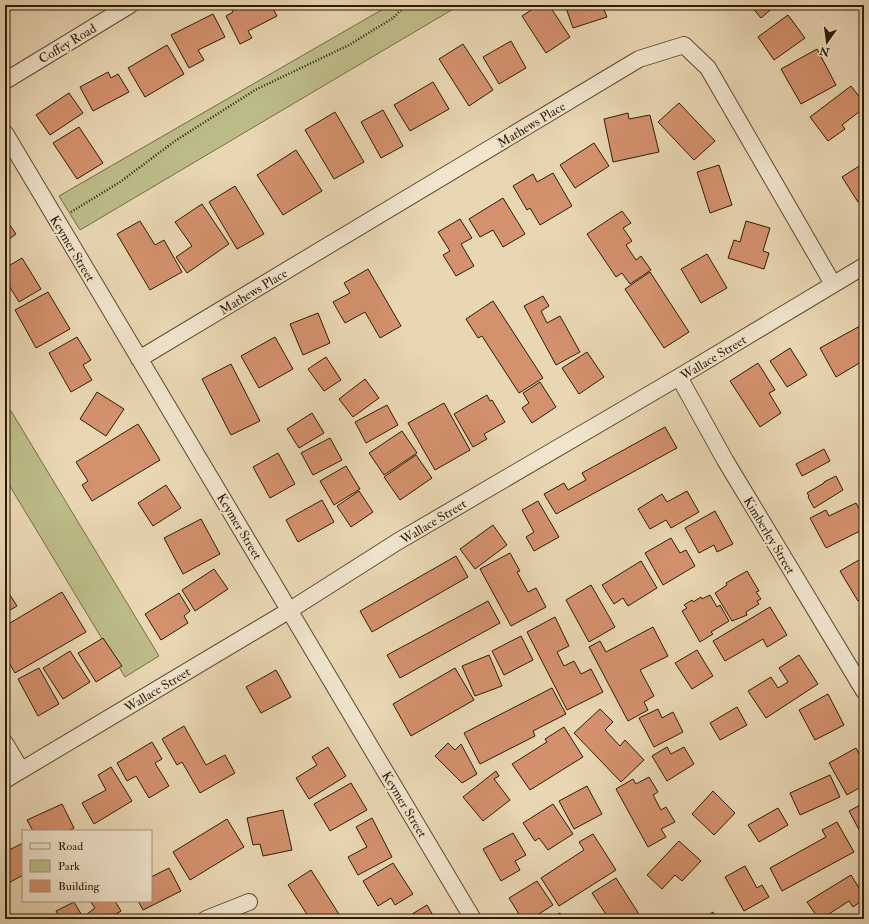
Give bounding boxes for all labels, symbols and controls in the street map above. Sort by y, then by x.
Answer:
street label: Coffey Road [36,20,100,68]
north arrow [807,22,847,62]
text: N [817,43,832,59]
street label: Mathews Place [495,98,569,151]
street label: Keymer Street [45,212,98,285]
street label: Mathews Place [217,265,291,318]
street label: Wallace Street [677,332,749,384]
street label: Keymer Street [212,490,265,563]
street label: Kimberley Street [739,494,799,578]
street label: Wallace Street [397,496,469,548]
street label: Wallace Street [121,664,193,716]
street label: Keymer Street [377,768,430,841]
legend [22,830,152,902]
text: Road [58,839,83,854]
text: Park [58,859,80,874]
text: Building [58,879,101,894]

